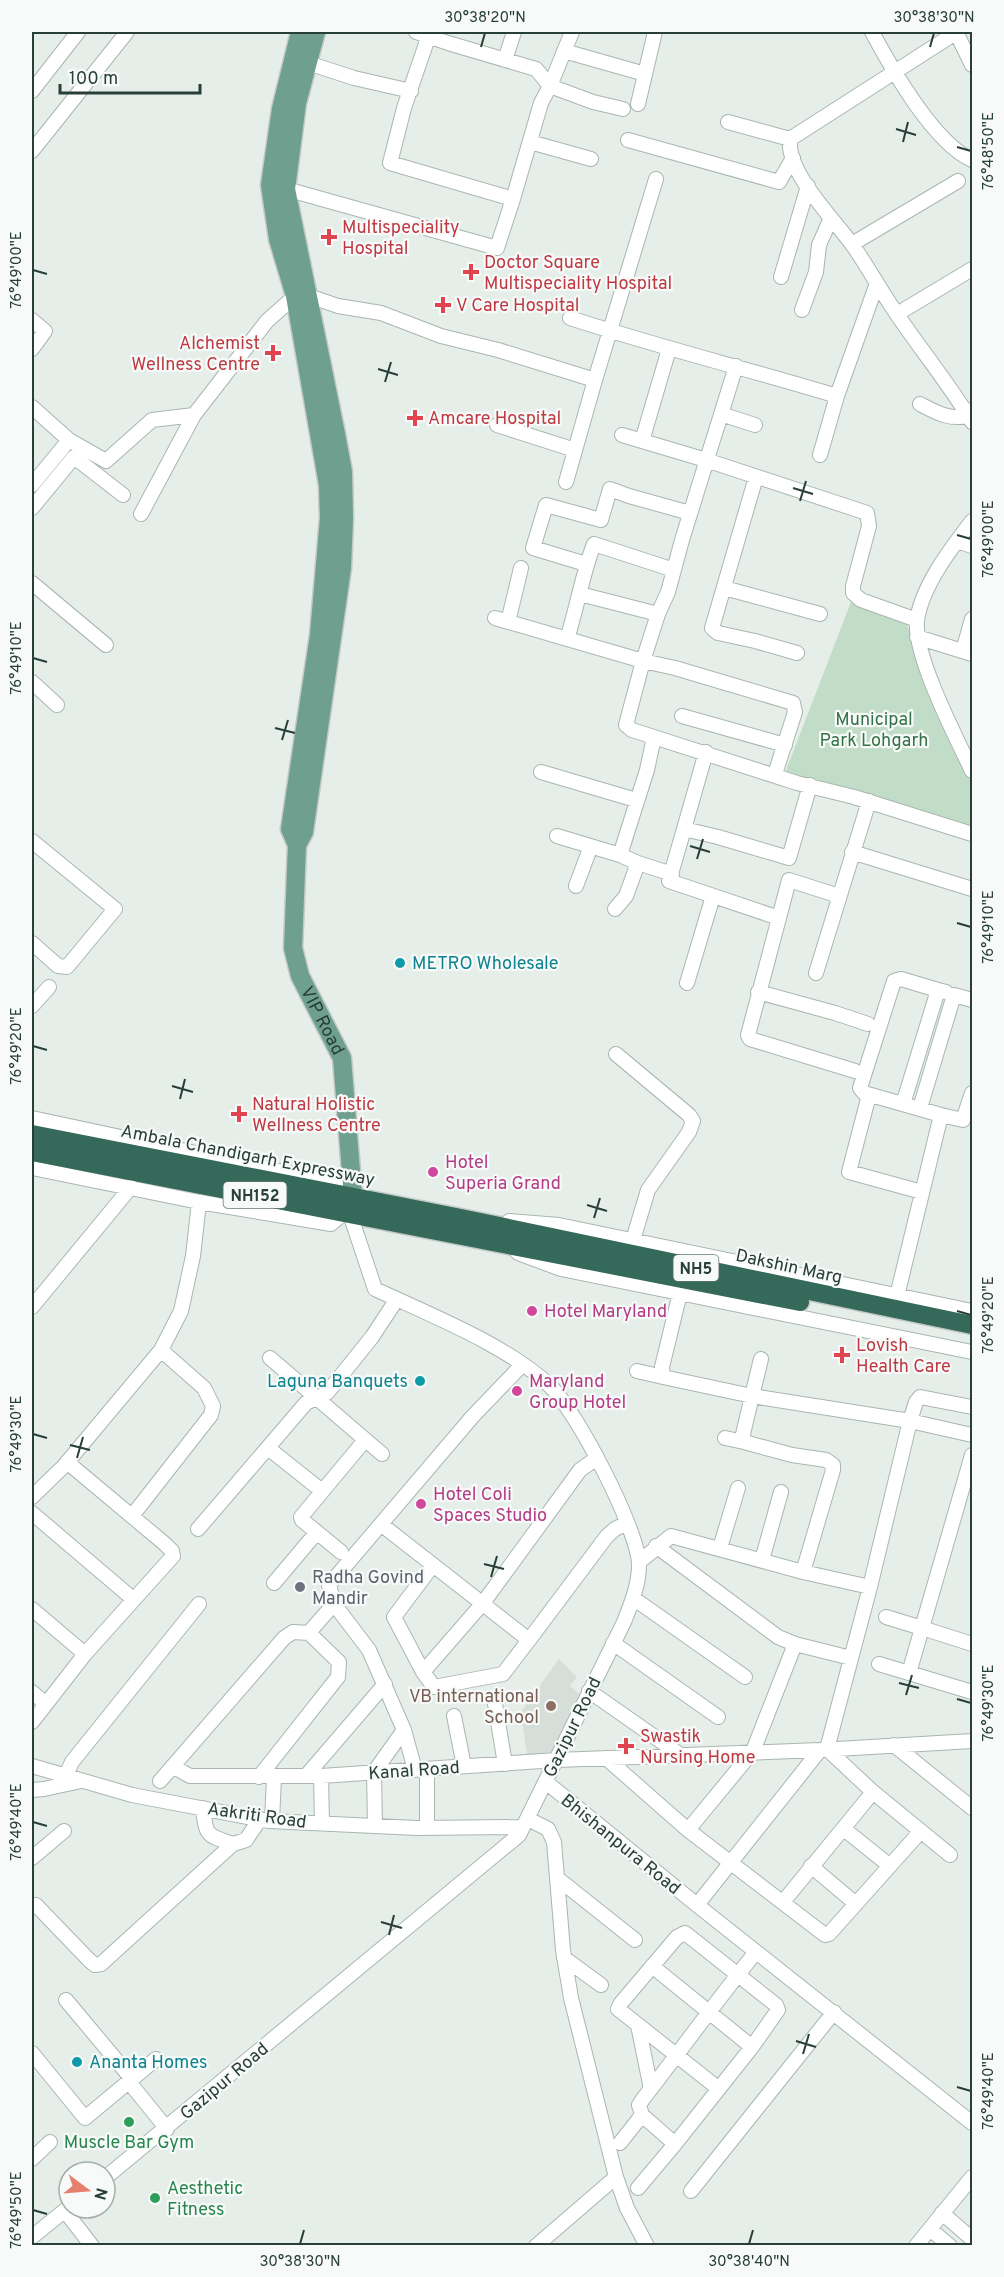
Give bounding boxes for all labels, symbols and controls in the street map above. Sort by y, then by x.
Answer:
text: 30°38'20"N [444,9,526,28]
text: 30°38'30"N [893,9,975,28]
scale bar [60,57,200,95]
text: 100 m [69,68,118,91]
text: 76°48'50"E [980,112,999,190]
place label: Multispeciality Hospital [342,217,460,261]
marker: Multispeciality Hospital [320,228,338,246]
text: 76°49'00"E [8,231,27,309]
place label: Doctor Square Multispeciality Hospital [484,252,672,296]
marker: Doctor Square Multispeciality Hospital [462,263,480,281]
place label: V Care Hospital [456,295,580,318]
marker: V Care Hospital [434,296,452,314]
place label: Alchemist Wellness Centre [131,333,260,377]
marker: Alchemist Wellness Centre [264,344,282,362]
place label: Amcare Hospital [428,408,561,431]
marker: Amcare Hospital [406,409,424,427]
text: 76°49'00"E [980,500,999,578]
text: 76°49'10"E [8,621,27,695]
park label: Municipal Park Lohgarh [820,709,928,753]
text: 76°49'10"E [980,890,999,964]
place label: METRO Wholesale [412,953,559,976]
marker: METRO Wholesale [393,956,407,970]
street label: VIP Road [294,983,349,1059]
text: 76°49'20"E [8,1007,27,1085]
place label: Natural Holistic Wellness Centre [252,1094,381,1138]
marker: Natural Holistic Wellness Centre [230,1105,248,1123]
street label: Ambala Chandigarh Expressway [119,1121,377,1192]
place label: Hotel Superia Grand [445,1152,561,1196]
marker: Hotel Superia Grand [426,1165,440,1179]
road number: NH152 [224,1182,286,1208]
street label: Dakshin Marg [733,1245,844,1290]
road number: NH5 [674,1255,718,1281]
text: 76°49'20"E [980,1276,999,1354]
place label: Hotel Maryland [544,1301,667,1324]
marker: Hotel Maryland [525,1304,539,1318]
place label: Lovish Health Care [856,1335,951,1379]
marker: Lovish Health Care [833,1346,851,1364]
place label: Laguna Banquets [267,1371,408,1394]
place label: Maryland Group Hotel [529,1371,626,1415]
marker: Laguna Banquets [413,1374,427,1388]
marker: Maryland Group Hotel [510,1384,524,1398]
text: 76°49'30"E [8,1396,27,1472]
place label: Hotel Coli Spaces Studio [433,1484,547,1528]
marker: Hotel Coli Spaces Studio [414,1497,428,1511]
place label: Radha Govind Mandir [312,1567,424,1611]
marker: Radha Govind Mandir [293,1580,307,1594]
text: 76°49'30"E [980,1665,999,1741]
street label: Gazipur Road [539,1674,608,1782]
place label: VB international School [409,1686,539,1730]
marker: VB international School [544,1699,558,1713]
place label: Swastik Nursing Home [640,1726,755,1770]
marker: Swastik Nursing Home [617,1737,635,1755]
street label: Kanal Road [368,1757,461,1786]
text: 76°49'40"E [8,1783,27,1861]
street label: Bhishanpura Road [555,1790,685,1901]
street label: Aakriti Road [206,1798,308,1835]
street label: Gazipur Road [176,2038,274,2126]
place label: Ananta Homes [89,2052,207,2075]
text: 76°49'40"E [980,2052,999,2130]
marker: Ananta Homes [70,2055,84,2069]
marker: Muscle Bar Gym [122,2115,136,2129]
place label: Muscle Bar Gym [64,2132,194,2155]
north arrow [57,2160,117,2220]
text: 76°49'50"E [8,2171,27,2249]
place label: Aesthetic Fitness [167,2178,243,2222]
text: N [88,2185,111,2202]
marker: Aesthetic Fitness [148,2191,162,2205]
text: 30°38'30"N [259,2253,341,2272]
text: 30°38'40"N [708,2253,790,2272]

